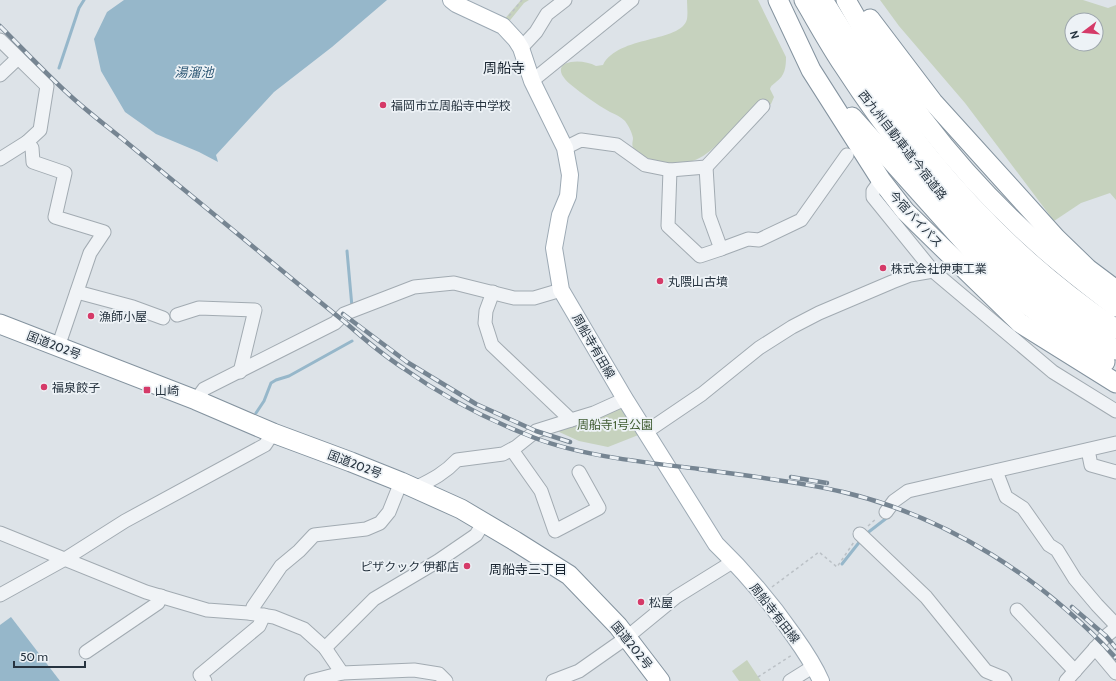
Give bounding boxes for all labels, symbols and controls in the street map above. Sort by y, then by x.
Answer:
north arrow [1064,12,1104,52]
text: N [1067,29,1082,40]
district label: 周船寺 [483,59,525,77]
water label: 湯溜池 [174,64,215,80]
street label: 西九州自動車道;今宿道路 [856,87,950,203]
place label: 福岡市立周船寺中学校 [391,98,511,113]
marker: 福岡市立周船寺中学校 [378,100,388,110]
street label: 今宿バイパス [886,188,946,250]
place label: 株式会社伊東工業 [891,261,987,276]
marker: 株式会社伊東工業 [878,263,888,273]
place label: 丸隈山古墳 [668,274,728,289]
marker: 丸隈山古墳 [655,276,665,286]
place label: 漁師小屋 [99,309,147,324]
marker: 漁師小屋 [86,311,96,321]
street label: 周船寺有田線 [570,311,618,381]
street label: 国道202号 [25,328,83,362]
place label: 福泉餃子 [52,380,100,395]
marker: 福泉餃子 [39,382,49,392]
place label: 山崎 [155,383,179,398]
marker: 山崎 [142,385,152,395]
park label: 周船寺1号公園 [577,417,653,432]
street label: 国道202号 [326,447,384,481]
place label: ピザクック 伊都店 [360,559,459,574]
marker: ピザクック 伊都店 [462,561,472,571]
district label: 周船寺三丁目 [489,561,567,577]
street label: 周船寺有田線 [747,580,803,646]
place label: 松屋 [649,595,673,610]
marker: 松屋 [636,597,646,607]
street label: 国道202号 [608,618,656,672]
scale bar [14,643,85,669]
text: 50 m [20,649,48,664]

